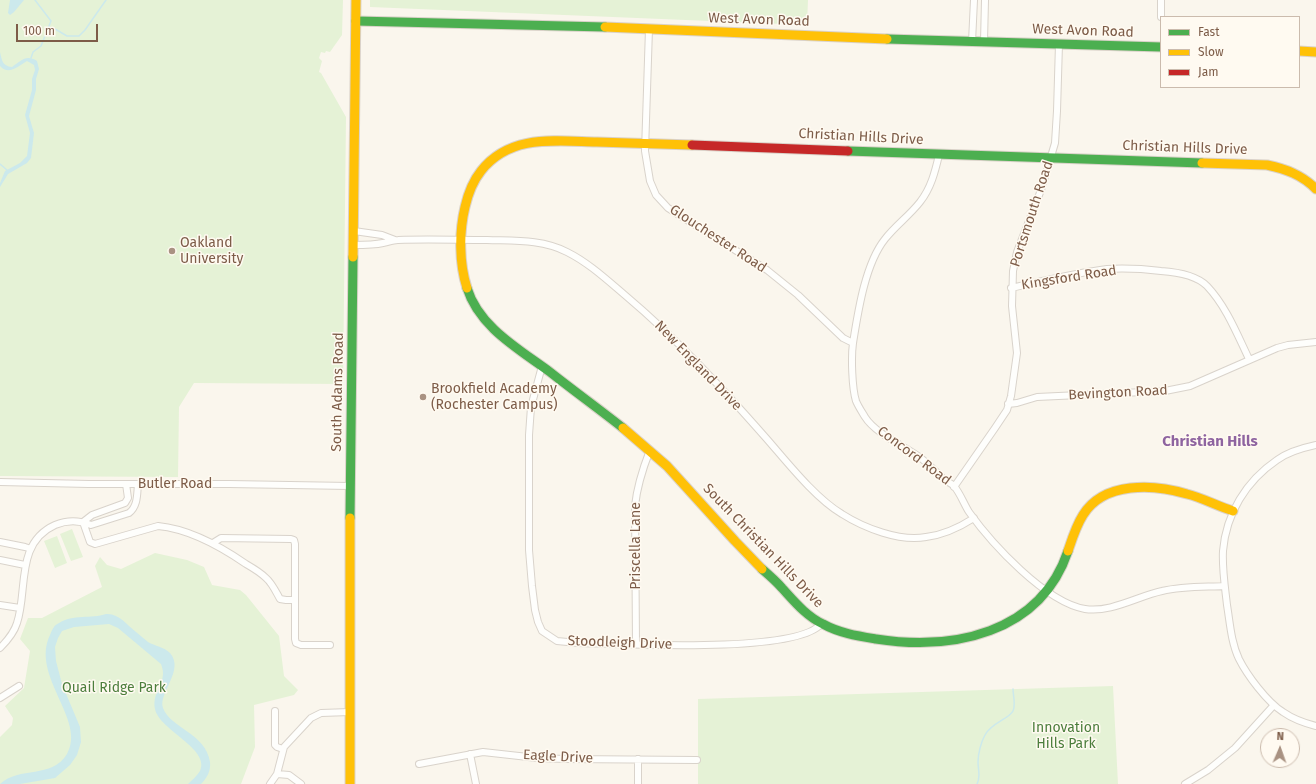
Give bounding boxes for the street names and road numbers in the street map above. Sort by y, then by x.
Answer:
street label: West Avon Road [708,10,810,30]
street label: West Avon Road [1032,21,1134,41]
street label: Christian Hills Drive [798,125,924,149]
street label: Christian Hills Drive [1122,137,1248,159]
street label: Portsmouth Road [1007,159,1057,269]
street label: Glouchester Road [666,201,770,277]
street label: Kingsford Road [1020,262,1118,294]
street label: New England Drive [651,318,745,414]
street label: South Adams Road [329,332,347,452]
street label: Bevington Road [1068,382,1168,404]
street label: Concord Road [874,423,954,489]
street label: Butler Road [138,476,212,492]
street label: South Christian Hills Drive [699,480,827,612]
street label: Priscella Lane [628,502,644,590]
street label: Stoodleigh Drive [567,633,673,653]
street label: Eagle Drive [522,747,594,767]

